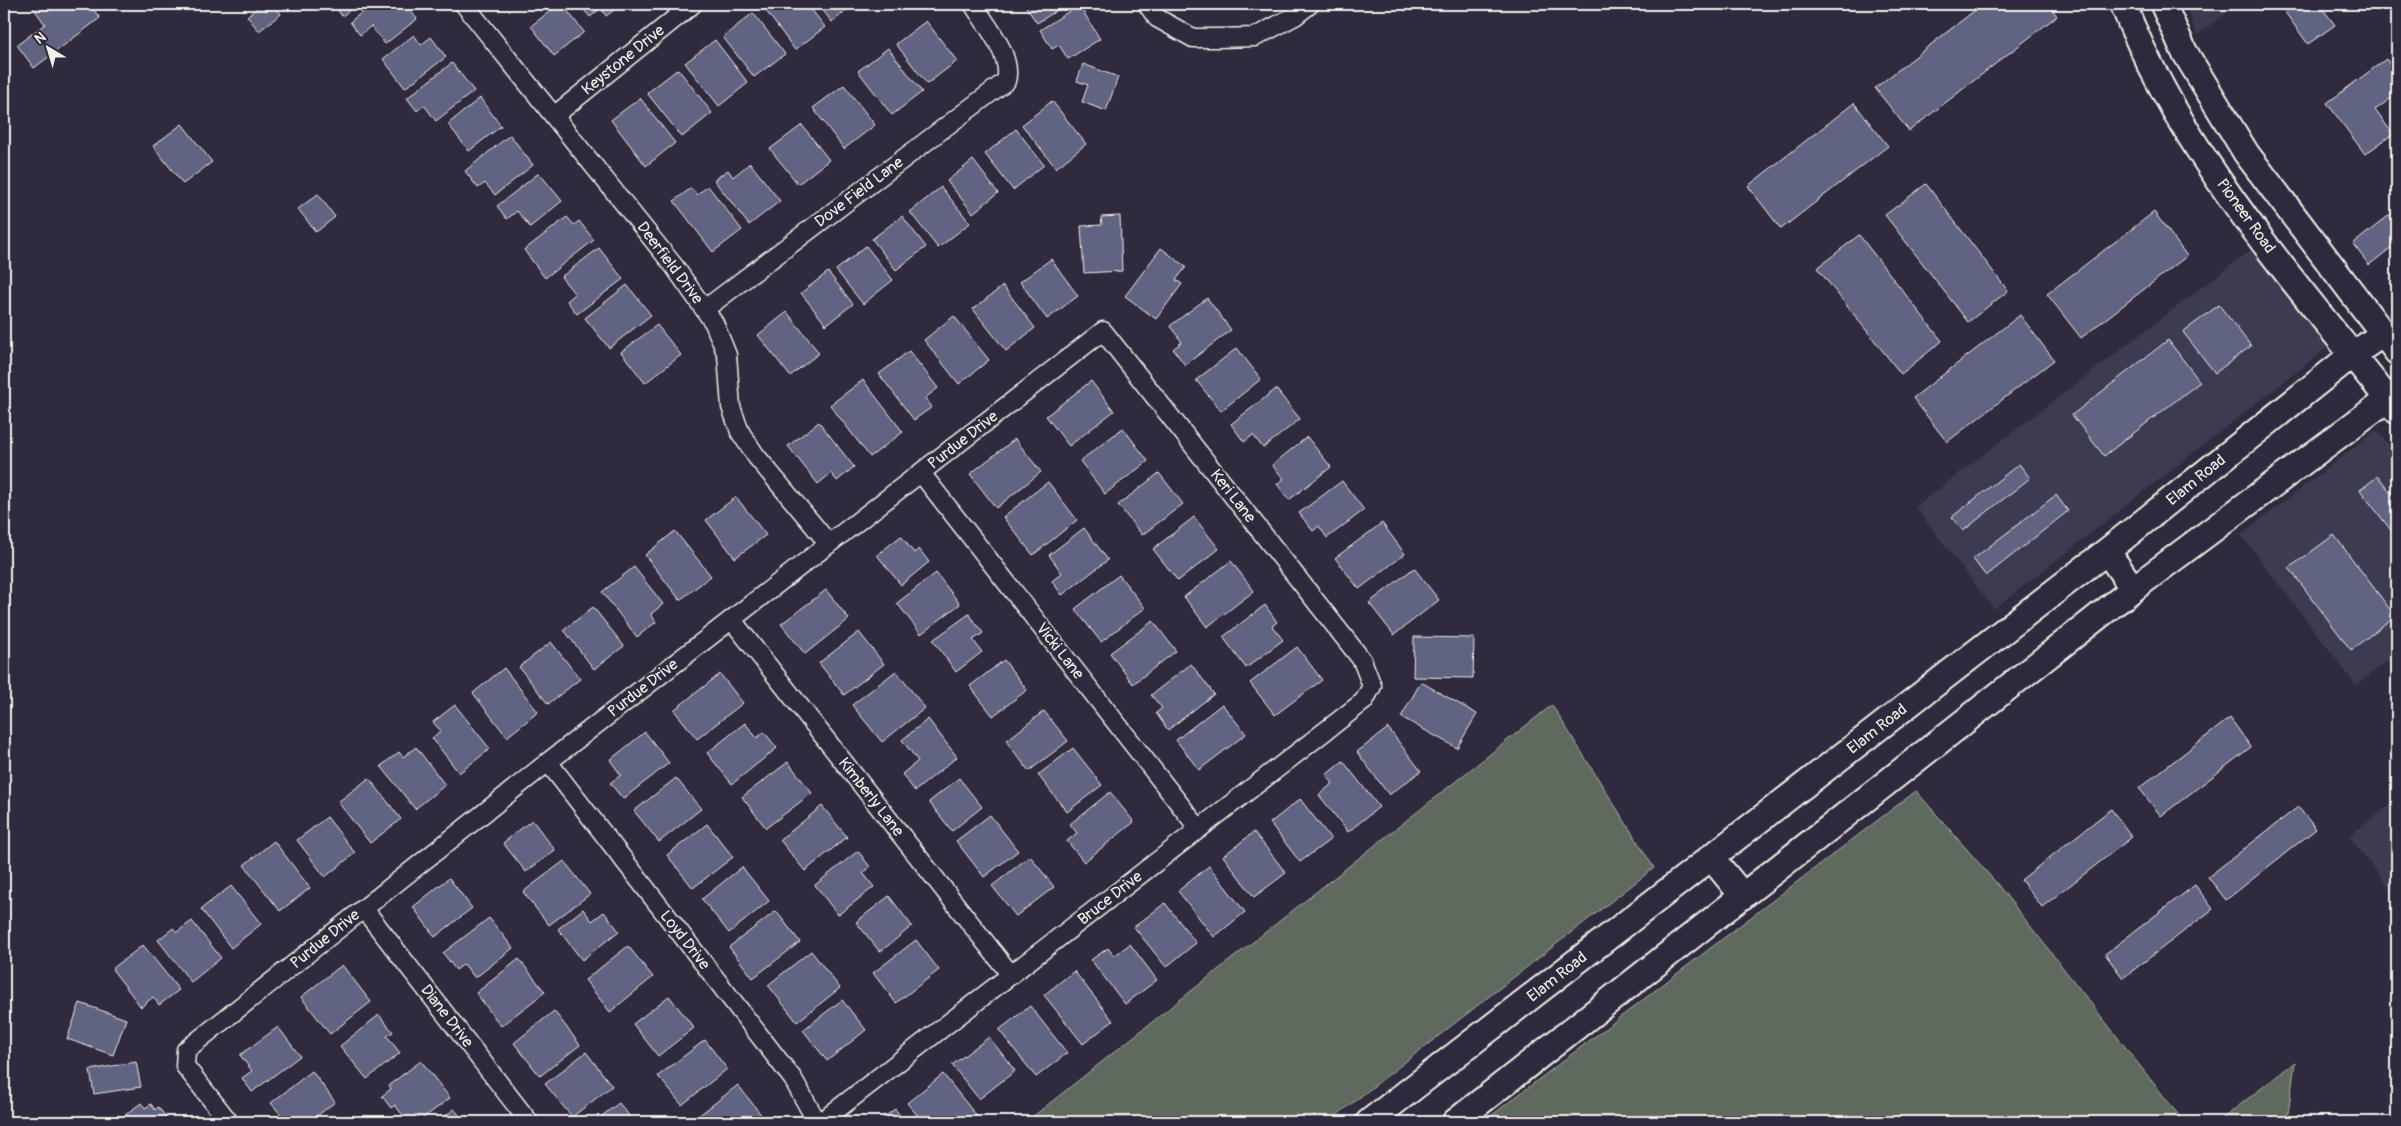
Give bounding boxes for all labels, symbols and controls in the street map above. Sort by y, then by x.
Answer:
street label: Keystone Drive [577,20,669,100]
north arrow [22,22,72,72]
text: N [31,29,49,48]
street label: Dove Field Lane [811,152,907,232]
street label: Pioneer Road [2212,175,2280,257]
street label: Deerfield Drive [633,218,708,308]
street label: Purdue Drive [924,406,1002,474]
street label: Elam Road [2162,450,2230,510]
street label: Keri Lane [1206,465,1260,527]
street label: Vicki Lane [1032,619,1088,683]
street label: Purdue Drive [604,654,682,722]
street label: Elam Road [1843,699,1911,759]
street label: Kimberly Lane [834,753,908,841]
street label: Bruce Drive [1074,867,1146,929]
street label: Purdue Drive [286,905,364,973]
street label: Loyd Drive [656,906,714,974]
street label: Elam Road [1523,947,1591,1007]
street label: Diane Drive [416,981,478,1052]

